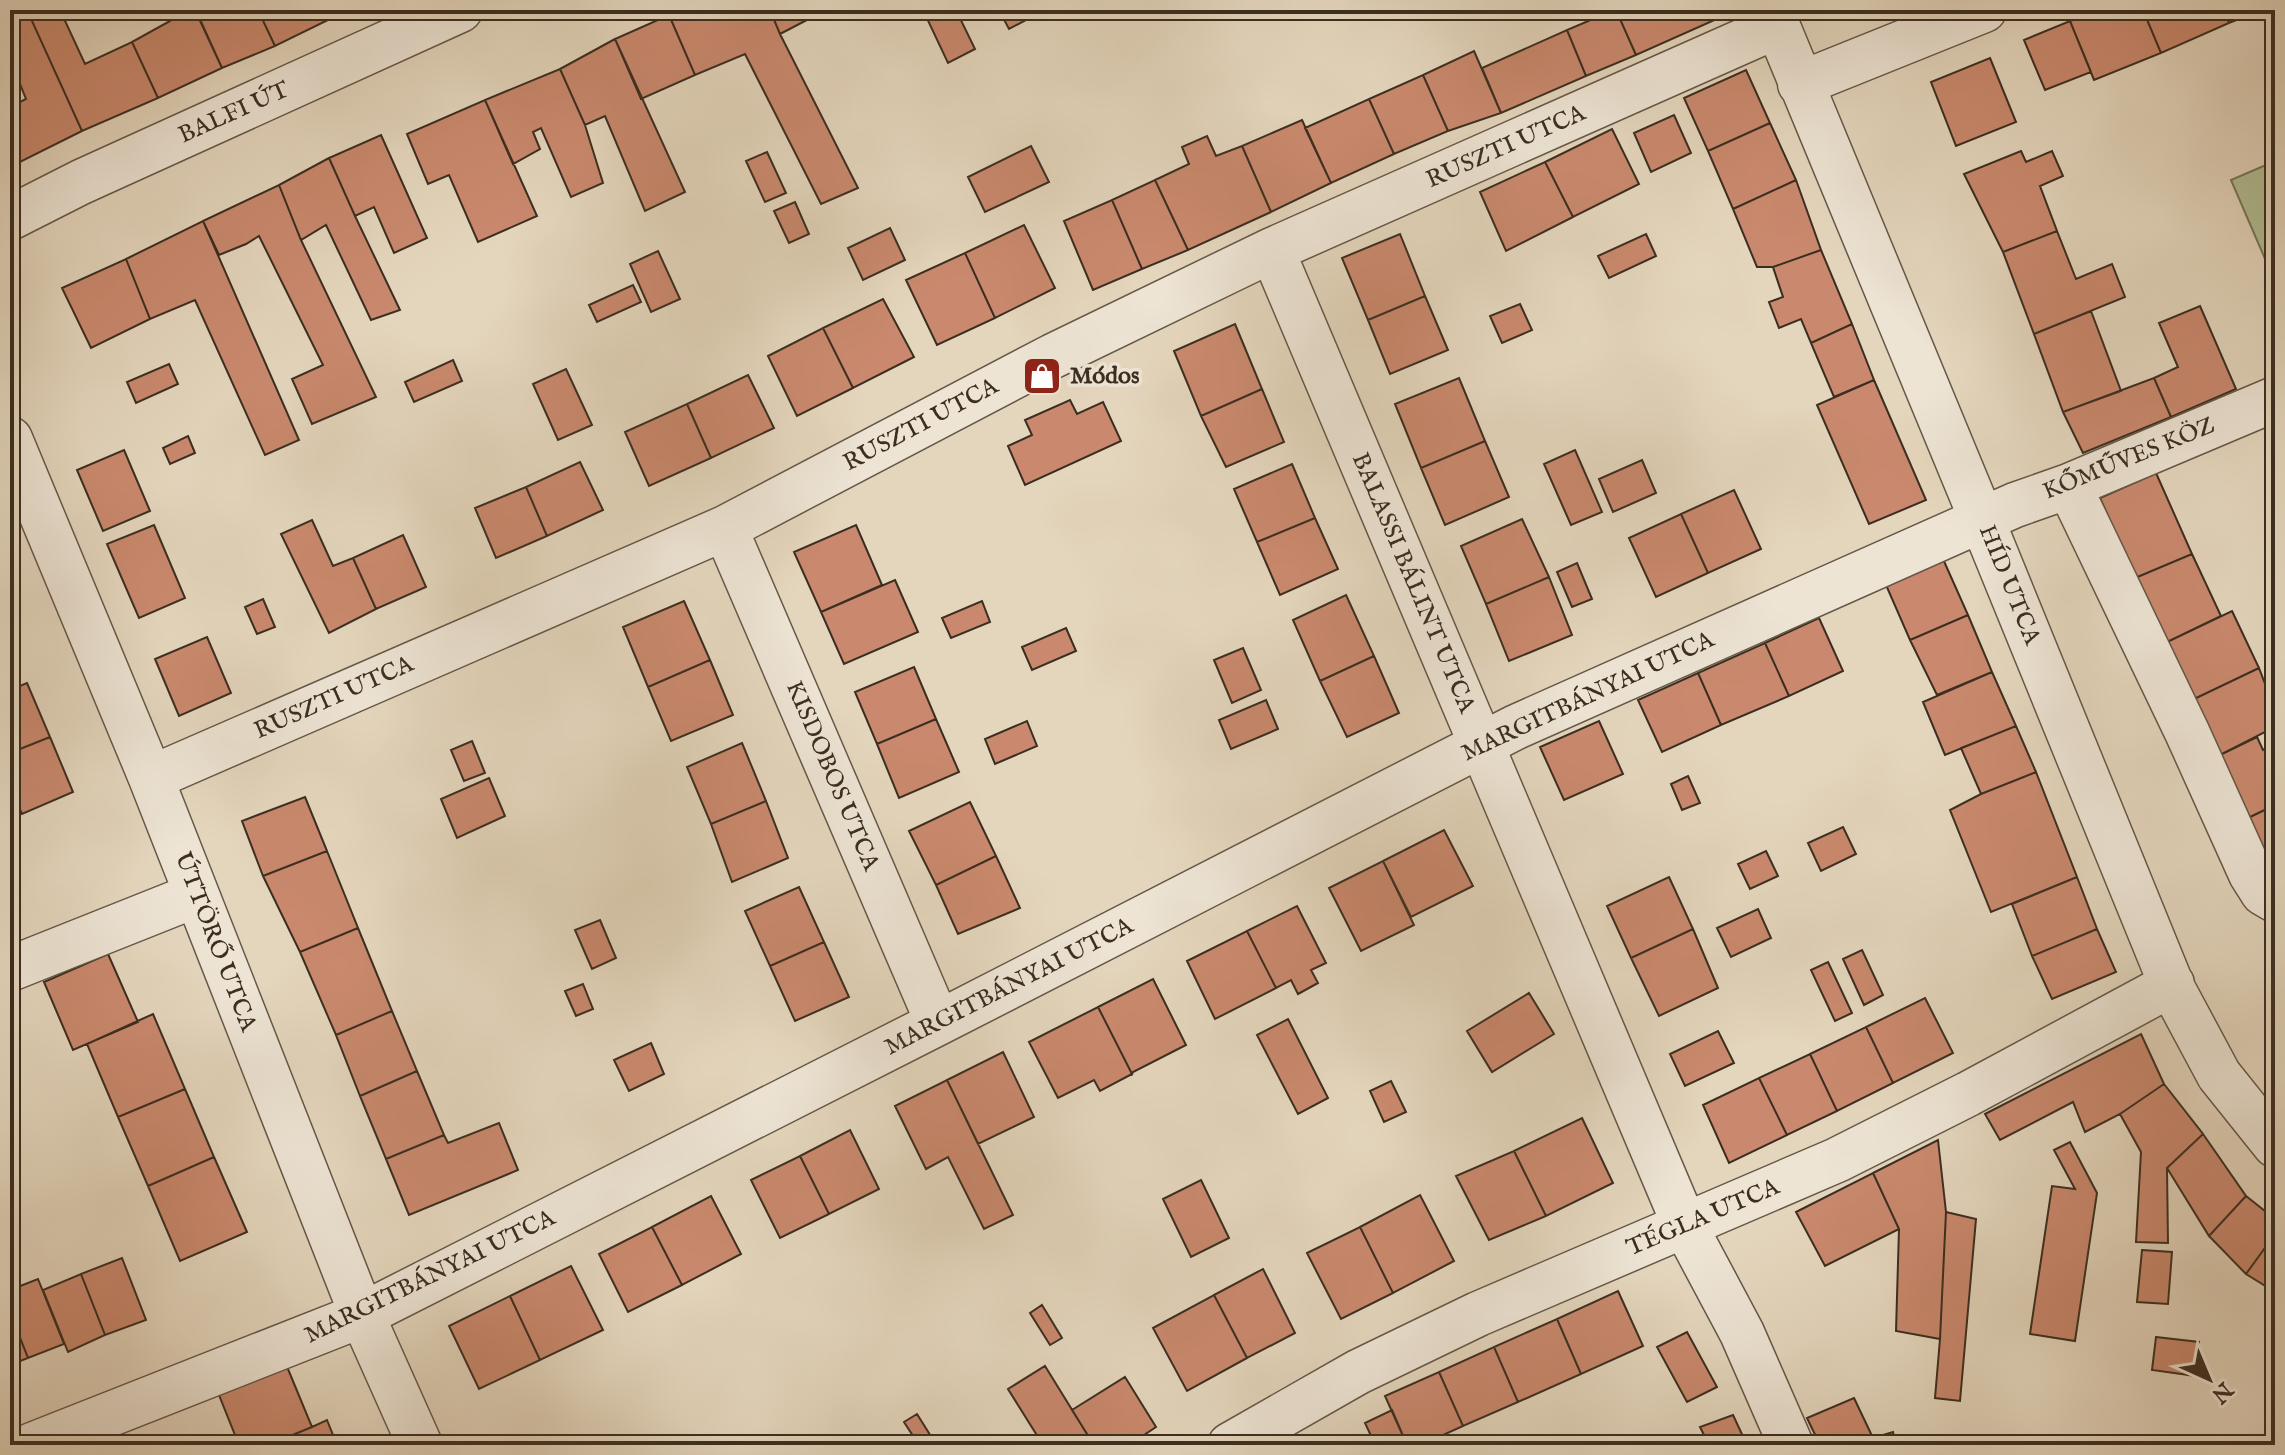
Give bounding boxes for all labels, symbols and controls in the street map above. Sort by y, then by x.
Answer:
street label: BALFI ÚT [174,75,295,151]
street label: RUSZTI UTCA [1422,98,1591,196]
shop icon: Módos [1021,355,1063,397]
place label: Módos [1070,361,1140,392]
street label: RUSZTI UTCA [838,371,1004,479]
street label: KŐMŰVES KÖZ [2038,410,2220,508]
street label: BALASSI BÁLINT UTCA [1344,448,1482,719]
street label: HÍD UTCA [1971,520,2047,650]
street label: MARGITBÁNYAI UTCA [1457,624,1720,769]
street label: RUSZTI UTCA [250,649,419,747]
street label: KISDOBOS UTCA [778,676,886,876]
street label: ÚTTÖRŐ UTCA [167,848,264,1037]
street label: MARGITBÁNYAI UTCA [879,910,1139,1063]
street label: TÉGLA UTCA [1622,1172,1785,1264]
street label: MARGITBÁNYAI UTCA [300,1202,561,1351]
north arrow [2169,1339,2249,1419]
text: N [2205,1375,2239,1409]

